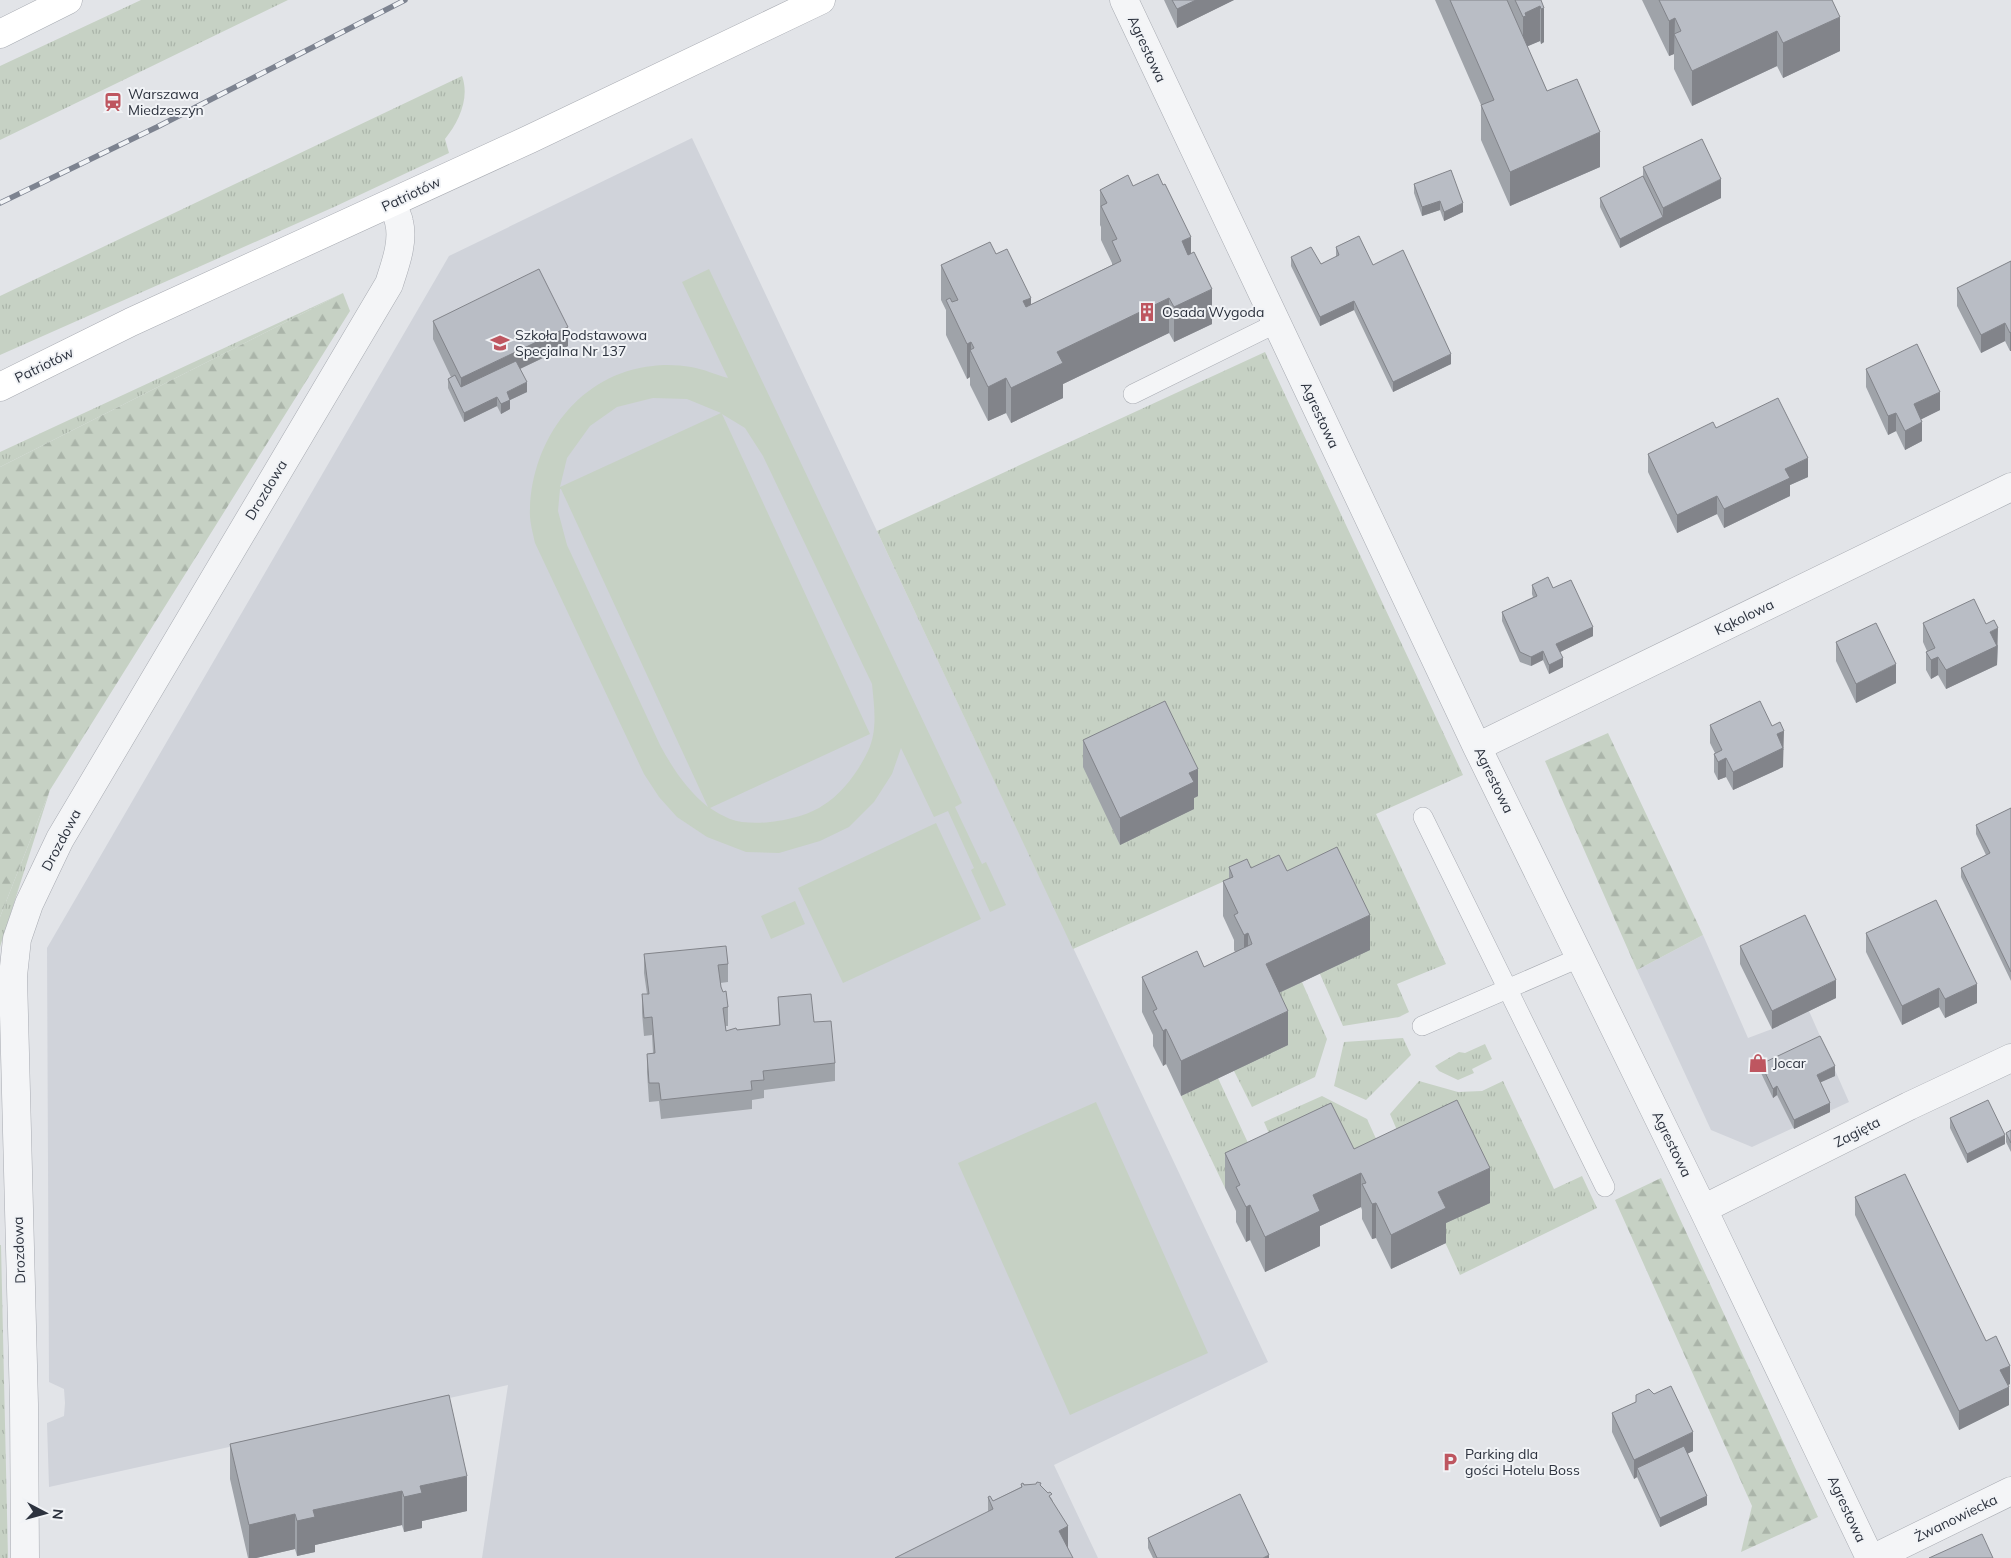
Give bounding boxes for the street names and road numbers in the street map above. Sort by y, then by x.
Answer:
street label: Agrestowa [1124,13,1170,85]
street label: Patriotów [379,172,443,216]
street label: Patriotów [12,343,76,387]
street label: Agrestowa [1297,379,1343,451]
street label: Drozdowa [241,457,291,523]
street label: Kąkolowa [1711,595,1777,639]
street label: Agrestowa [1470,744,1518,816]
street label: Drozdowa [37,806,85,874]
street label: Agrestowa [1648,1108,1696,1180]
street label: Zagięta [1831,1113,1883,1151]
street label: Drozdowa [9,1216,29,1284]
street label: Agrestowa [1824,1473,1870,1545]
street label: Żwanowiecka [1912,1490,2000,1546]

